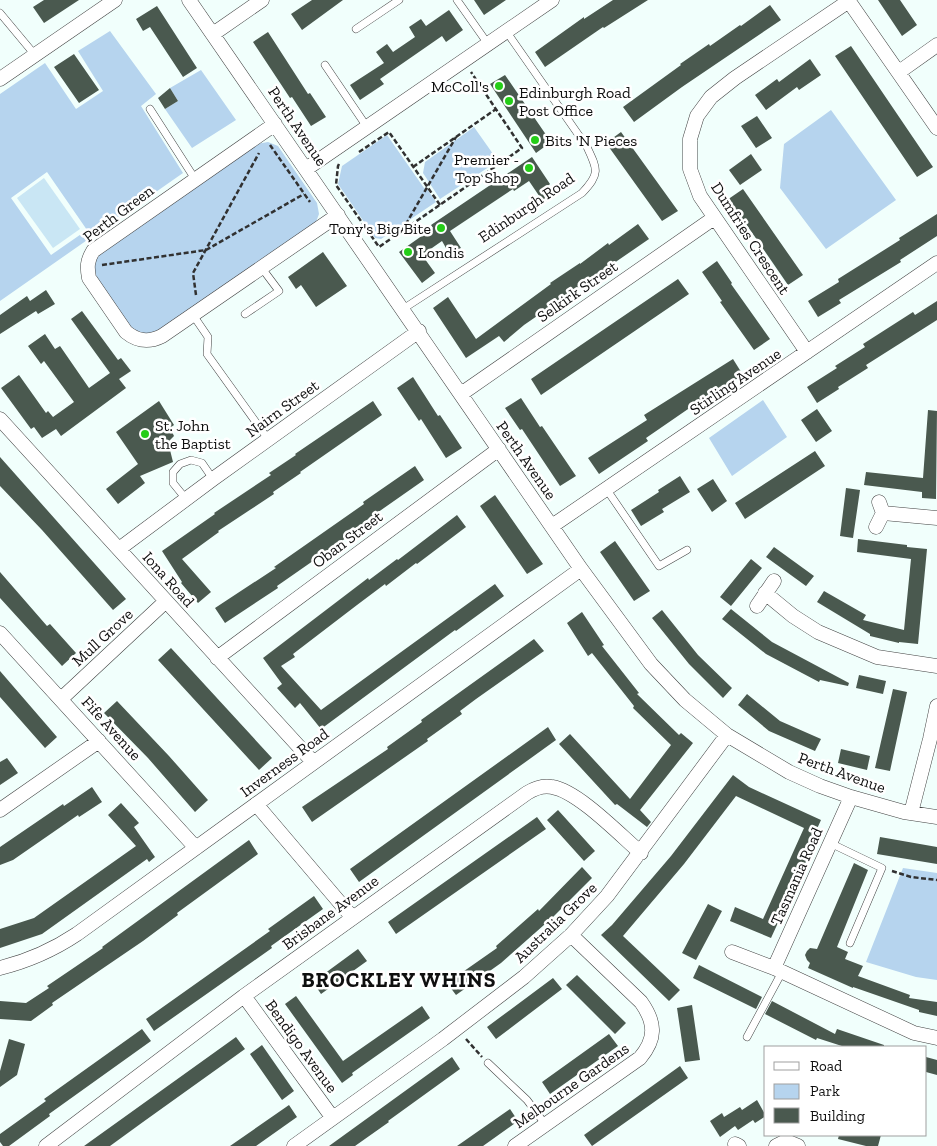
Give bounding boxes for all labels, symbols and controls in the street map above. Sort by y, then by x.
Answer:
place label: McColl's [431,77,489,96]
marker: McColl's [493,80,505,92]
street label: Perth Avenue [264,83,331,170]
place label: Edinburgh Road Post Office [519,83,631,120]
marker: Edinburgh Road Post Office [503,95,515,107]
place label: Bits 'N Pieces [545,131,637,150]
marker: Bits 'N Pieces [529,134,541,146]
place label: Premier - Top Shop [454,150,519,187]
marker: Premier - Top Shop [523,162,535,174]
street label: Edinburgh Road [475,168,578,247]
street label: Dumfries Crescent [707,179,794,298]
street label: Perth Green [79,180,158,246]
place label: Tony's Big Bite [329,219,431,238]
marker: Tony's Big Bite [435,222,447,234]
place label: Londis [418,243,464,262]
marker: Londis [402,246,414,258]
street label: Selkirk Street [533,257,621,326]
street label: Stirling Avenue [686,344,785,419]
street label: Nairn Street [242,376,322,441]
place label: St. John the Baptist [155,416,231,453]
street label: Perth Avenue [493,417,561,503]
marker: St. John the Baptist [139,428,151,440]
street label: Oban Street [309,507,386,572]
street label: Iona Road [139,548,199,611]
street label: Mull Grove [68,604,137,670]
street label: Fife Avenue [78,692,145,764]
street label: Inverness Road [236,724,332,801]
street label: Perth Avenue [796,748,888,797]
street label: Tasmania Road [766,824,827,928]
street label: Brisbane Avenue [278,871,382,954]
street label: Australia Grove [510,878,601,967]
district label: BROCKLEY WHINS [301,967,497,992]
street label: Bendigo Avenue [261,996,342,1097]
street label: Melbourne Gardens [510,1039,633,1132]
legend [764,1046,927,1136]
text: Road [810,1057,843,1075]
text: Park [810,1082,840,1100]
text: Building [810,1107,865,1125]

